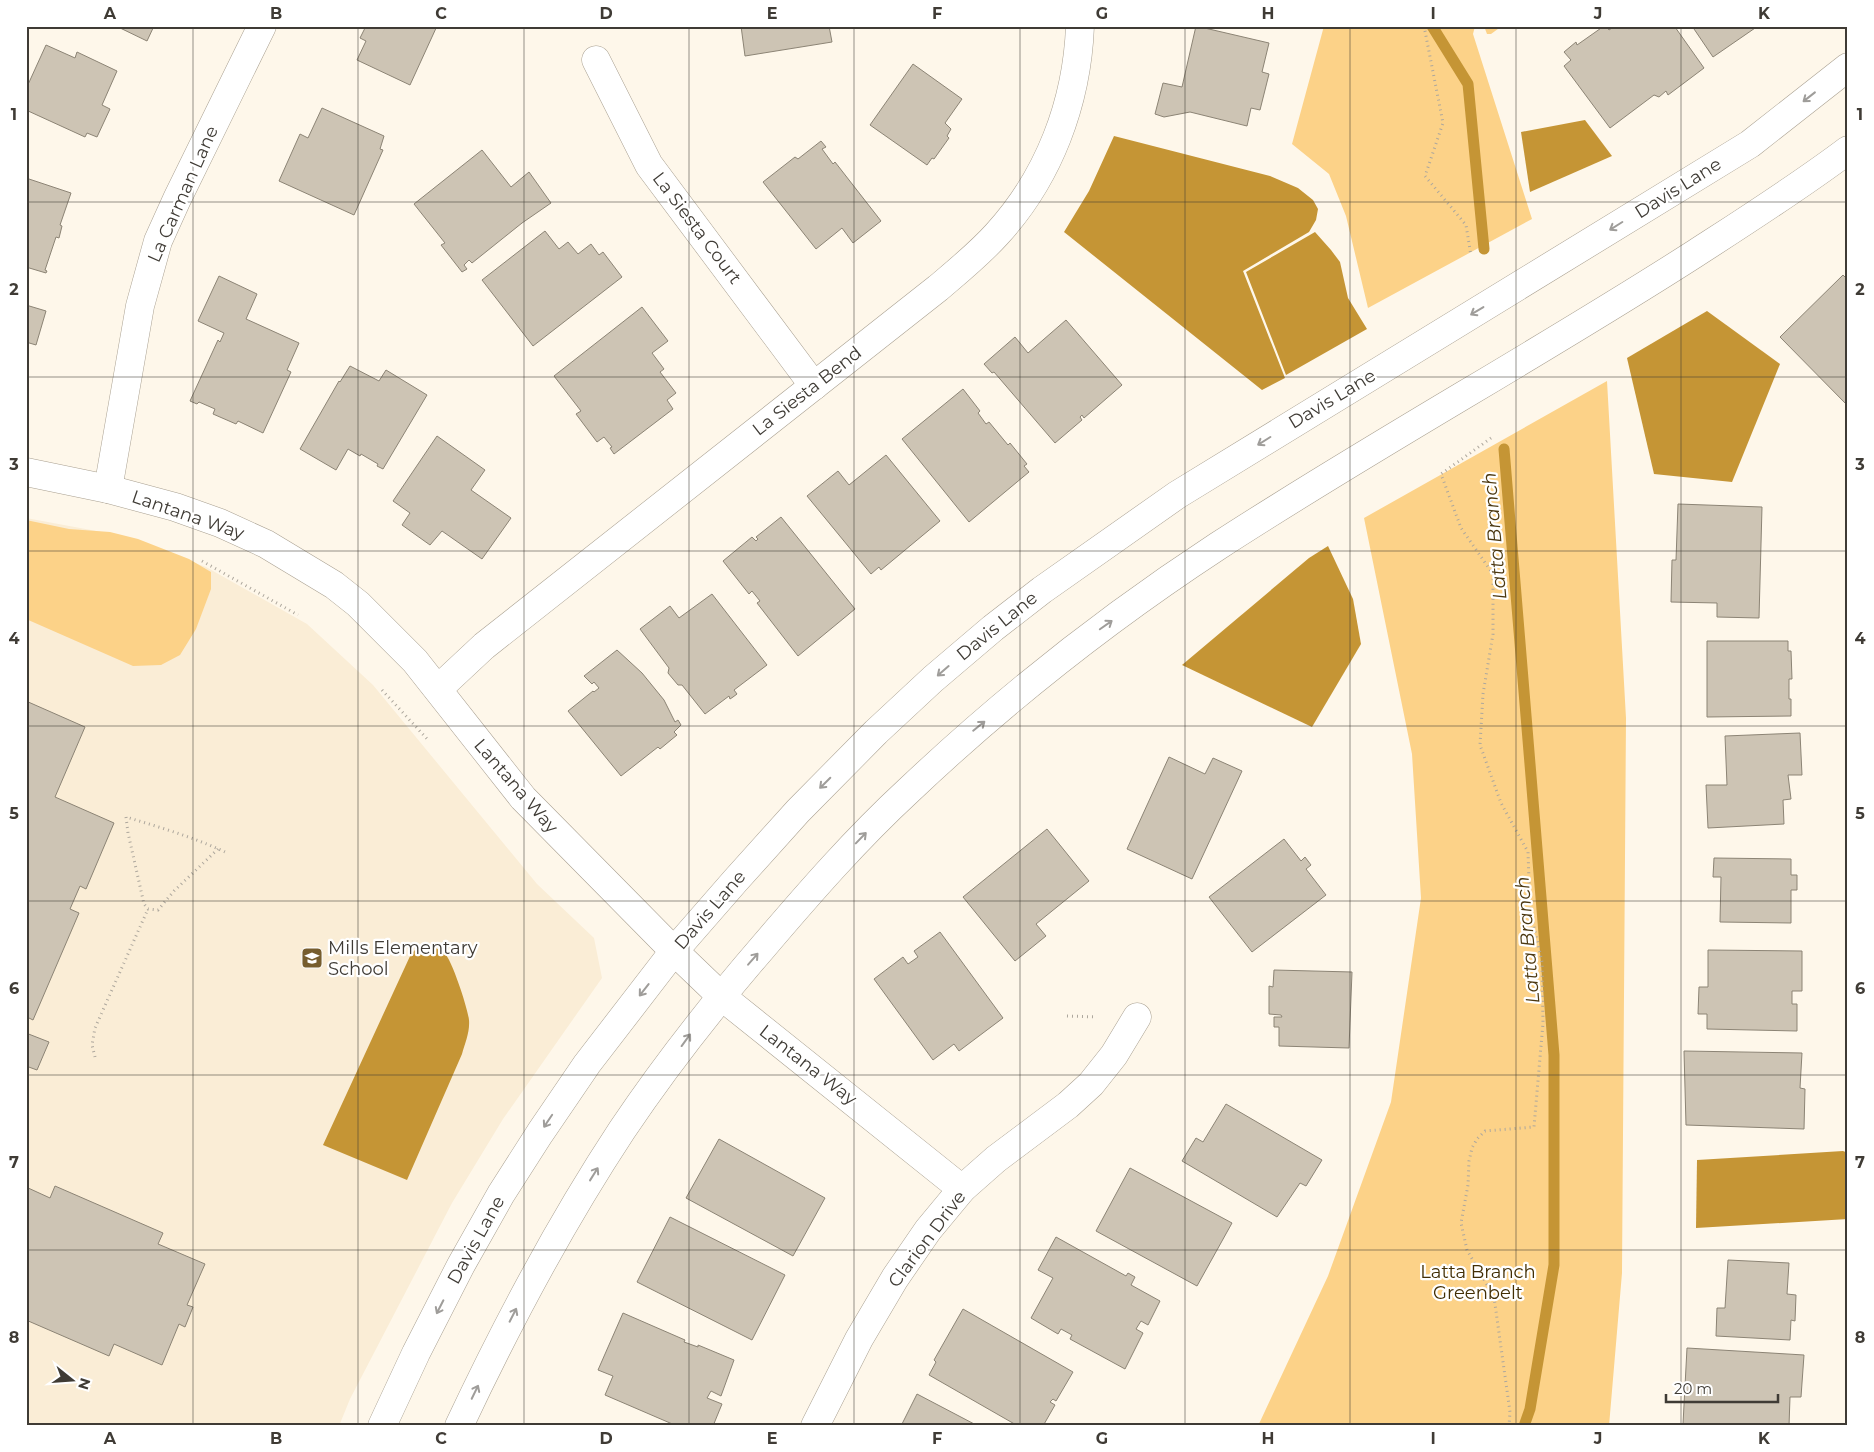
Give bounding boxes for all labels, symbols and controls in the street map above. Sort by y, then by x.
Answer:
text: A [103,4,117,23]
text: B [270,4,282,23]
text: C [435,4,447,23]
text: D [599,4,613,23]
text: E [767,4,777,23]
text: F [932,4,942,23]
text: G [1096,4,1108,23]
text: H [1262,4,1274,23]
text: I [1430,4,1436,23]
text: J [1593,4,1602,23]
text: K [1758,4,1771,23]
one-way arrow [1803,92,1816,103]
text: 1 [11,105,17,124]
text: 1 [1857,105,1863,124]
street label: La Carman Lane [143,122,223,266]
street label: Davis Lane [1631,153,1725,223]
street label: La Siesta Court [648,168,746,288]
one-way arrow [1610,222,1624,232]
text: 2 [9,280,19,299]
text: 2 [1855,280,1865,299]
one-way arrow [1471,306,1485,316]
street label: La Siesta Bend [748,342,866,440]
street label: Davis Lane [1284,364,1380,434]
one-way arrow [1257,436,1271,446]
text: 3 [8,455,19,474]
text: 3 [1854,455,1865,474]
water label: Latta Branch [1477,471,1512,600]
street label: Lantana Way [129,485,247,545]
street label: Davis Lane [952,587,1042,665]
one-way arrow [1099,620,1113,630]
text: 4 [8,629,20,648]
text: 4 [1854,629,1866,648]
one-way arrow [936,665,949,677]
one-way arrow [972,721,985,732]
street label: Lantana Way [469,734,563,838]
one-way arrow [820,777,832,789]
text: 5 [9,804,19,823]
text: 5 [1855,804,1865,823]
one-way arrow [855,832,867,844]
street label: Davis Lane [670,866,750,954]
water label: Latta Branch [1510,875,1545,1004]
place label: Mills Elementary School [328,937,478,980]
school or university icon: Mills Elementary School [300,946,324,970]
one-way arrow [747,952,758,965]
text: 6 [9,979,19,998]
text: 6 [1855,979,1865,998]
one-way arrow [639,983,650,996]
street label: Lantana Way [755,1020,861,1110]
one-way arrow [681,1034,691,1048]
one-way arrow [543,1114,553,1128]
text: 7 [9,1153,19,1172]
text: 7 [1855,1153,1865,1172]
one-way arrow [590,1168,600,1182]
street label: Clarion Drive [883,1186,971,1292]
street label: Davis Lane [443,1192,509,1288]
park label: Latta Branch Greenbelt [1420,1261,1536,1304]
one-way arrow [435,1299,445,1314]
one-way arrow [509,1308,518,1323]
text: 8 [9,1328,19,1347]
text: 8 [1855,1328,1865,1347]
north arrow [48,1354,98,1404]
scale bar [1666,1372,1779,1404]
text: N [74,1376,95,1392]
text: 20 m [1674,1379,1712,1398]
one-way arrow [471,1385,480,1400]
text: A [103,1429,117,1448]
text: B [270,1429,282,1448]
text: C [435,1429,447,1448]
text: D [599,1429,613,1448]
text: E [767,1429,777,1448]
text: F [932,1429,942,1448]
text: G [1096,1429,1108,1448]
text: H [1262,1429,1274,1448]
text: I [1430,1429,1436,1448]
text: J [1593,1429,1602,1448]
text: K [1758,1429,1771,1448]

